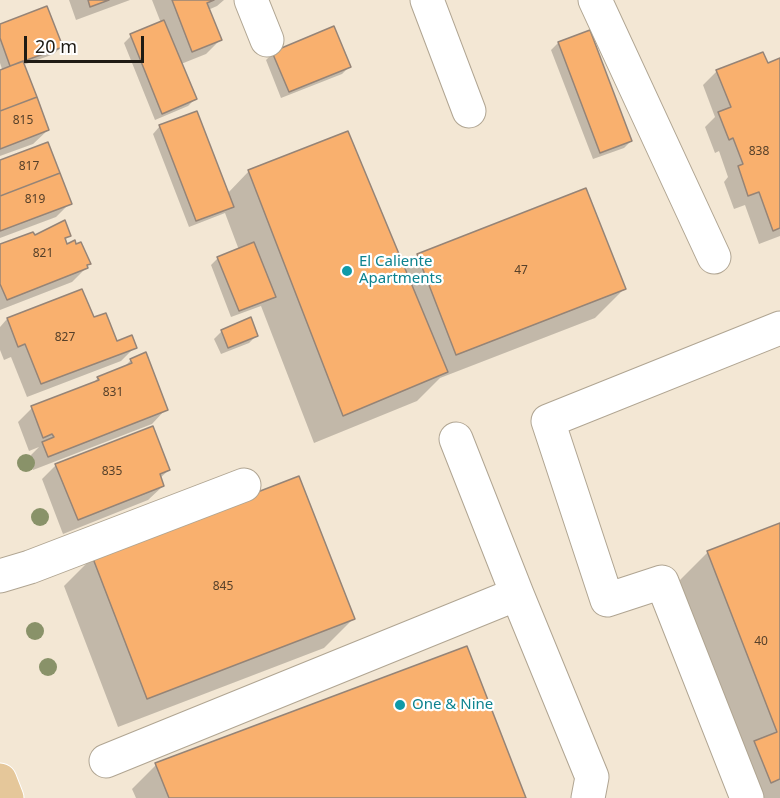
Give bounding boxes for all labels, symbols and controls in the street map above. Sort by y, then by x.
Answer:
scale bar [27,24,147,62]
text: 20 m [35,34,77,58]
house number: 815 [13,114,33,128]
house number: 838 [749,145,769,159]
house number: 817 [19,160,39,174]
house number: 819 [25,193,45,207]
house number: 821 [33,247,53,261]
place label: El Caliente Apartments [359,253,442,288]
marker: El Caliente Apartments [340,264,354,278]
house number: 47 [514,264,528,278]
house number: 827 [55,331,75,345]
house number: 831 [103,386,123,400]
house number: 835 [102,465,122,479]
house number: 845 [213,580,233,594]
house number: 40 [754,635,768,649]
place label: One & Nine [412,696,493,714]
marker: One & Nine [393,698,407,712]

